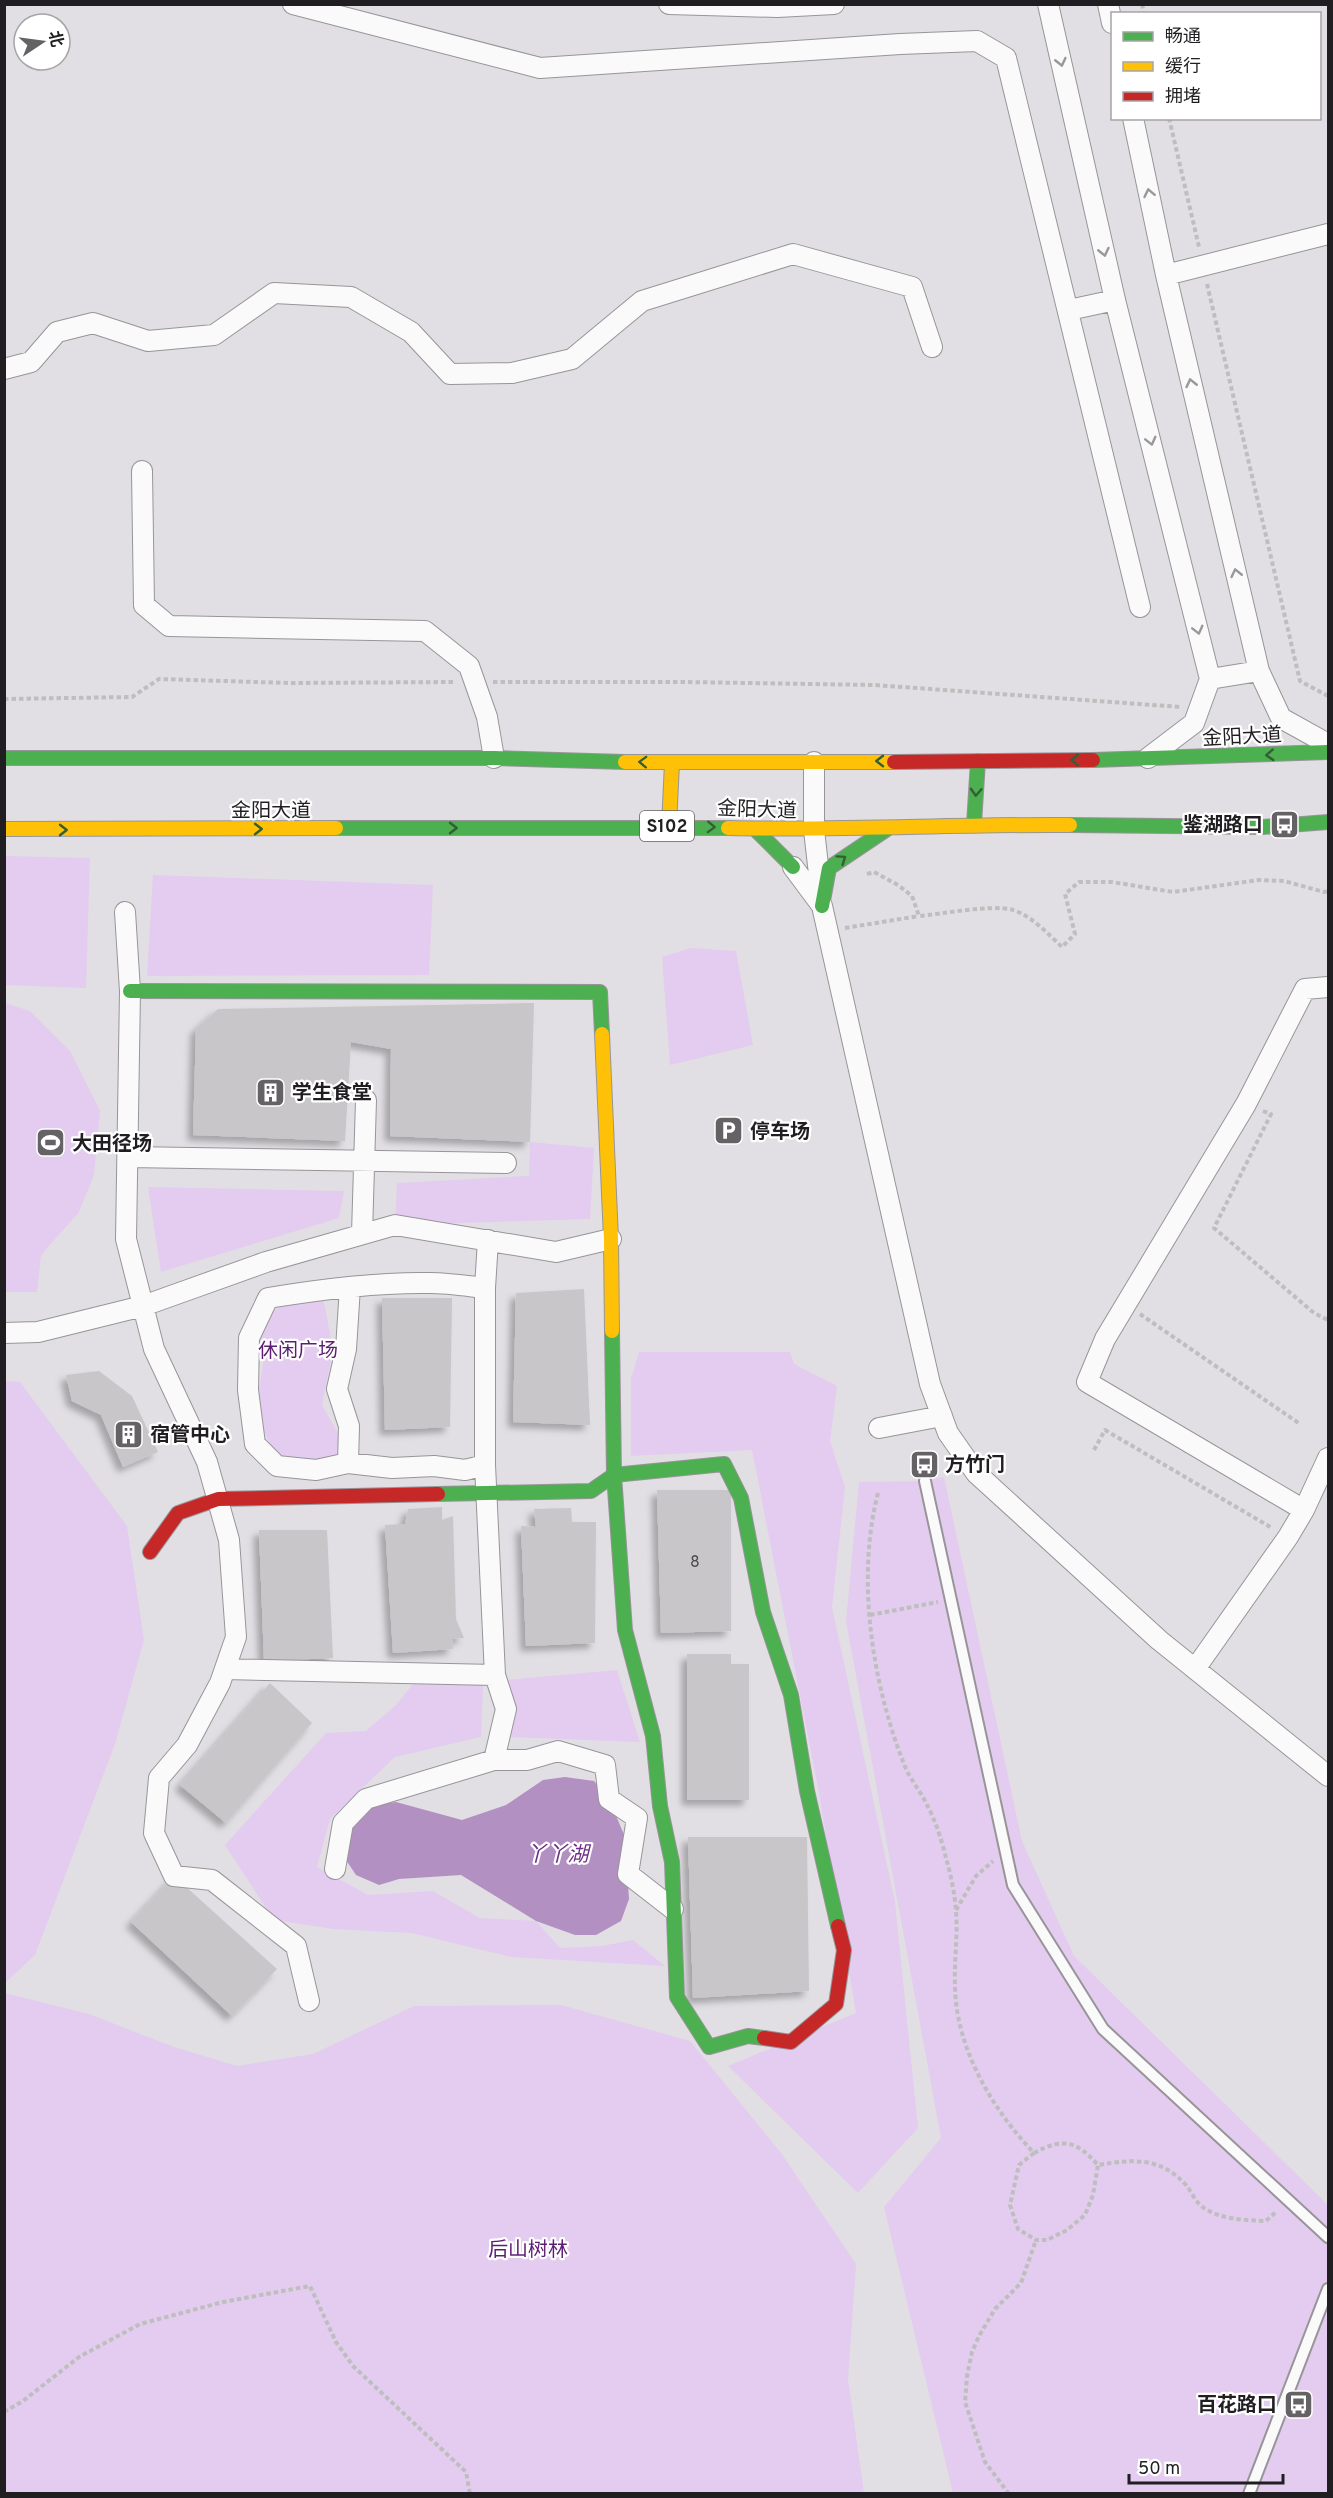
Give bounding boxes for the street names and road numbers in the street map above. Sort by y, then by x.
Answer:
street label: 金阳大道 [1201,723,1283,753]
street label: 金阳大道 [717,797,797,825]
street label: 金阳大道 [231,799,311,825]
road number: S102 [640,811,694,841]

